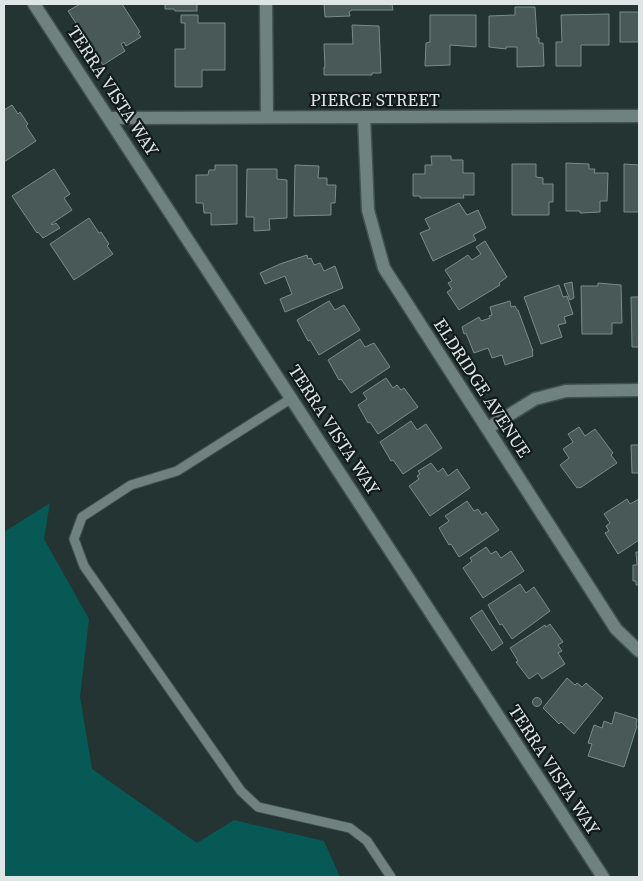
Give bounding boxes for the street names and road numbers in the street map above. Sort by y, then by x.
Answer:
street label: TERRA VISTA WAY [62,21,165,161]
street label: PIERCE STREET [310,87,440,112]
street label: ELDRIDGE AVENUE [428,313,537,462]
street label: TERRA VISTA WAY [283,360,386,500]
street label: TERRA VISTA WAY [503,700,606,840]

